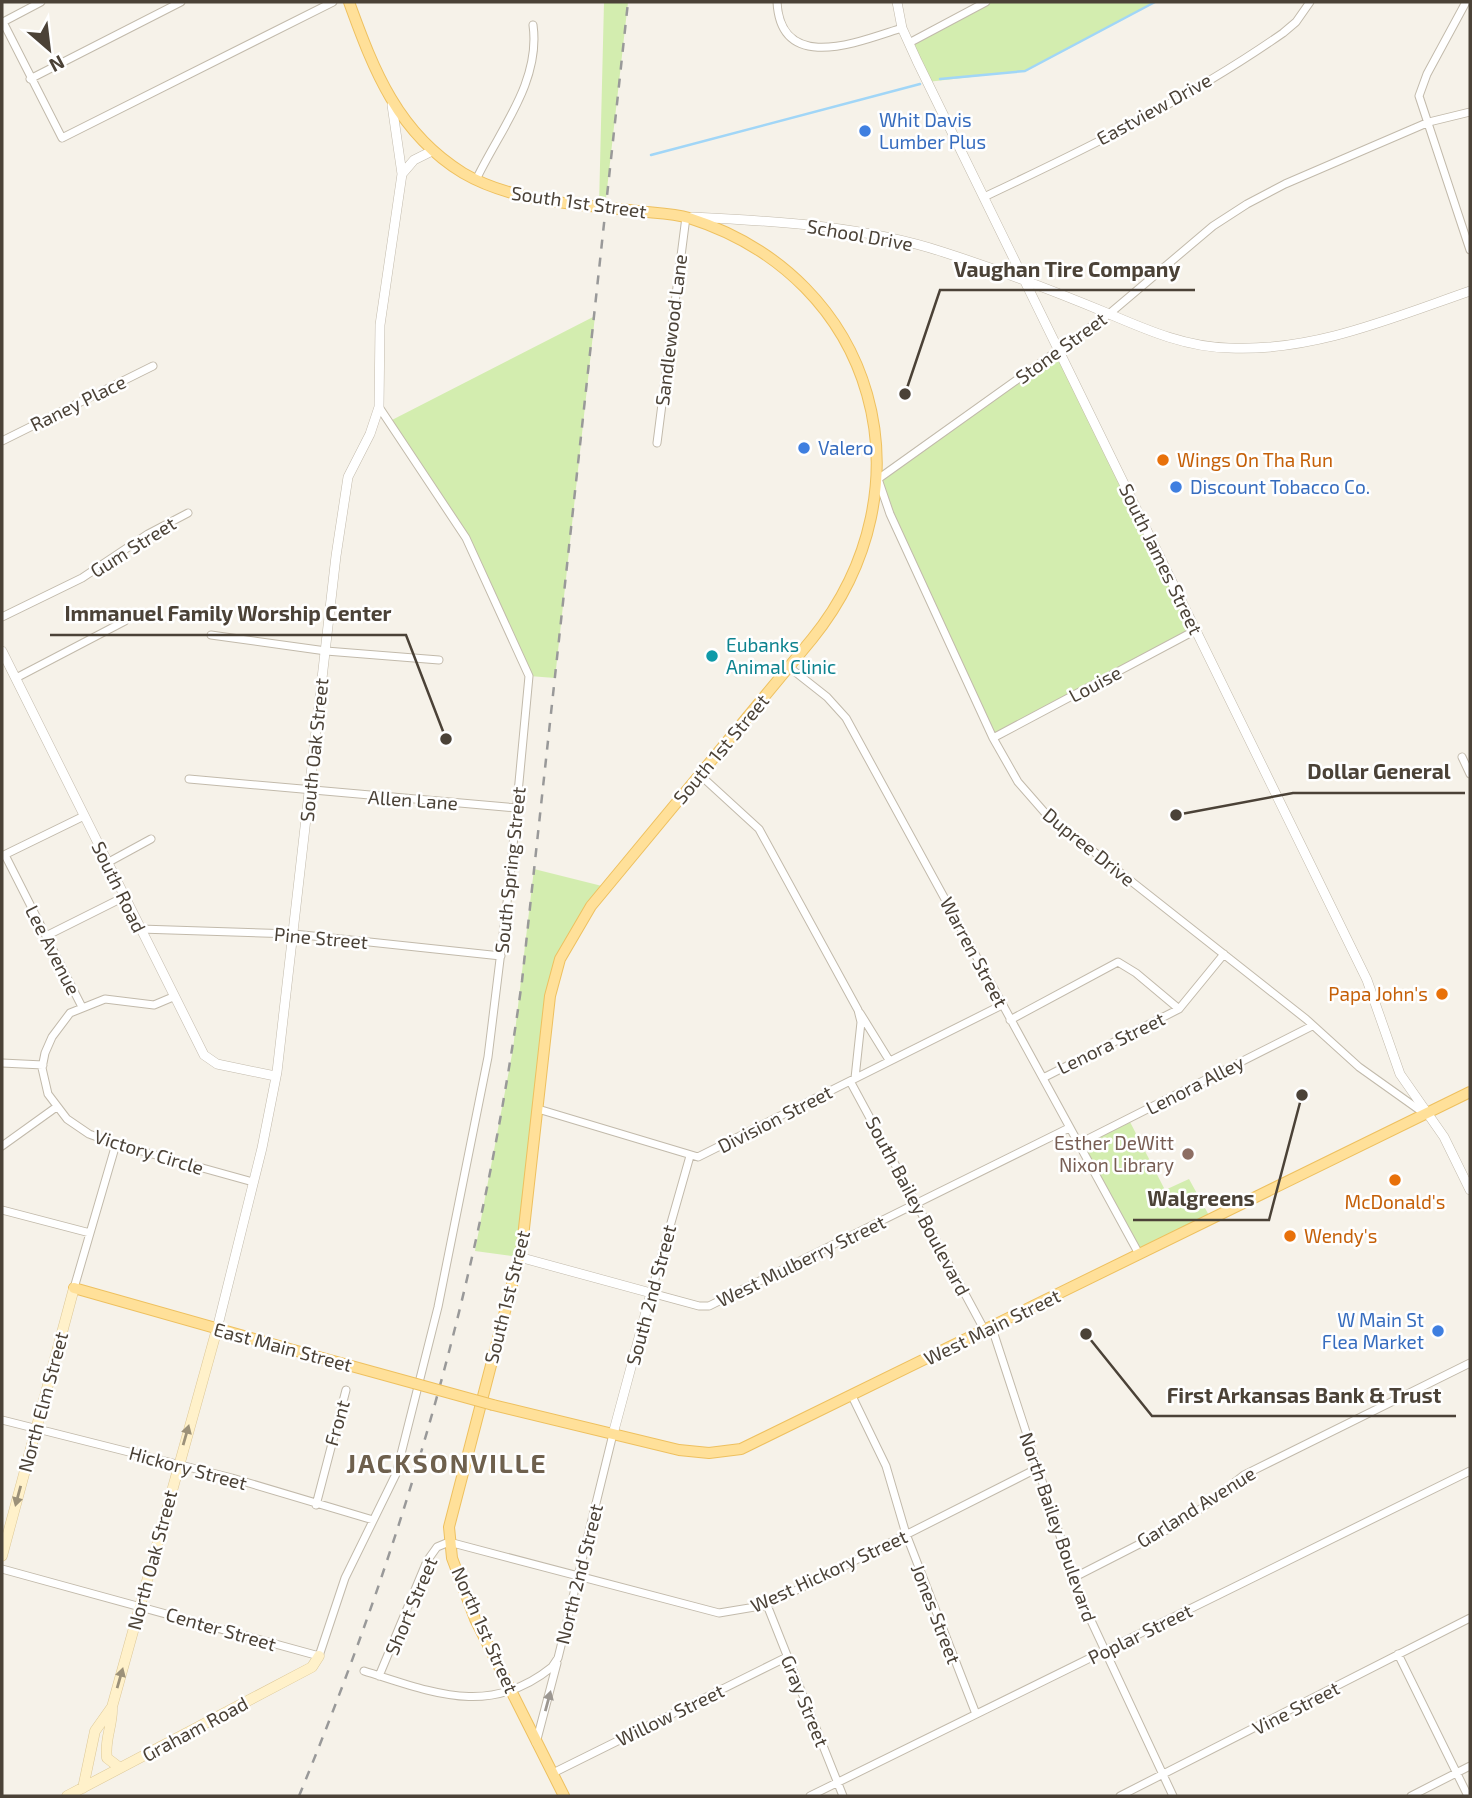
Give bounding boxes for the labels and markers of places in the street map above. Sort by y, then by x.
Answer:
place label: Whit Davis Lumber Plus [879,108,986,153]
marker: Whit Davis Lumber Plus [857,123,873,139]
callout: Vaughan Tire Company [940,248,1195,290]
place label: Valero [818,436,873,459]
marker: Valero [796,440,812,456]
place label: Wings On Tha Run [1177,448,1333,471]
marker: Wings On Tha Run [1155,452,1171,468]
place label: Discount Tobacco Co. [1190,475,1370,498]
marker: Discount Tobacco Co. [1168,479,1184,495]
callout: Immanuel Family Worship Center [50,593,406,635]
place label: Eubanks Animal Clinic [726,633,836,678]
marker: Eubanks Animal Clinic [704,648,720,664]
callout: Dollar General [1293,751,1465,793]
place label: Papa John's [1328,982,1428,1005]
marker: Papa John's [1434,986,1450,1002]
place label: Esther DeWitt Nixon Library [1054,1131,1174,1176]
marker: Esther DeWitt Nixon Library [1180,1146,1196,1162]
marker: McDonald's [1387,1172,1403,1188]
callout: Walgreens [1133,1178,1269,1220]
place label: McDonald's [1345,1190,1446,1213]
place label: Wendy's [1304,1224,1377,1247]
marker: Wendy's [1282,1228,1298,1244]
place label: W Main St Flea Market [1322,1308,1424,1353]
marker: W Main St Flea Market [1430,1323,1446,1339]
callout: First Arkansas Bank & Trust [1152,1374,1456,1416]

